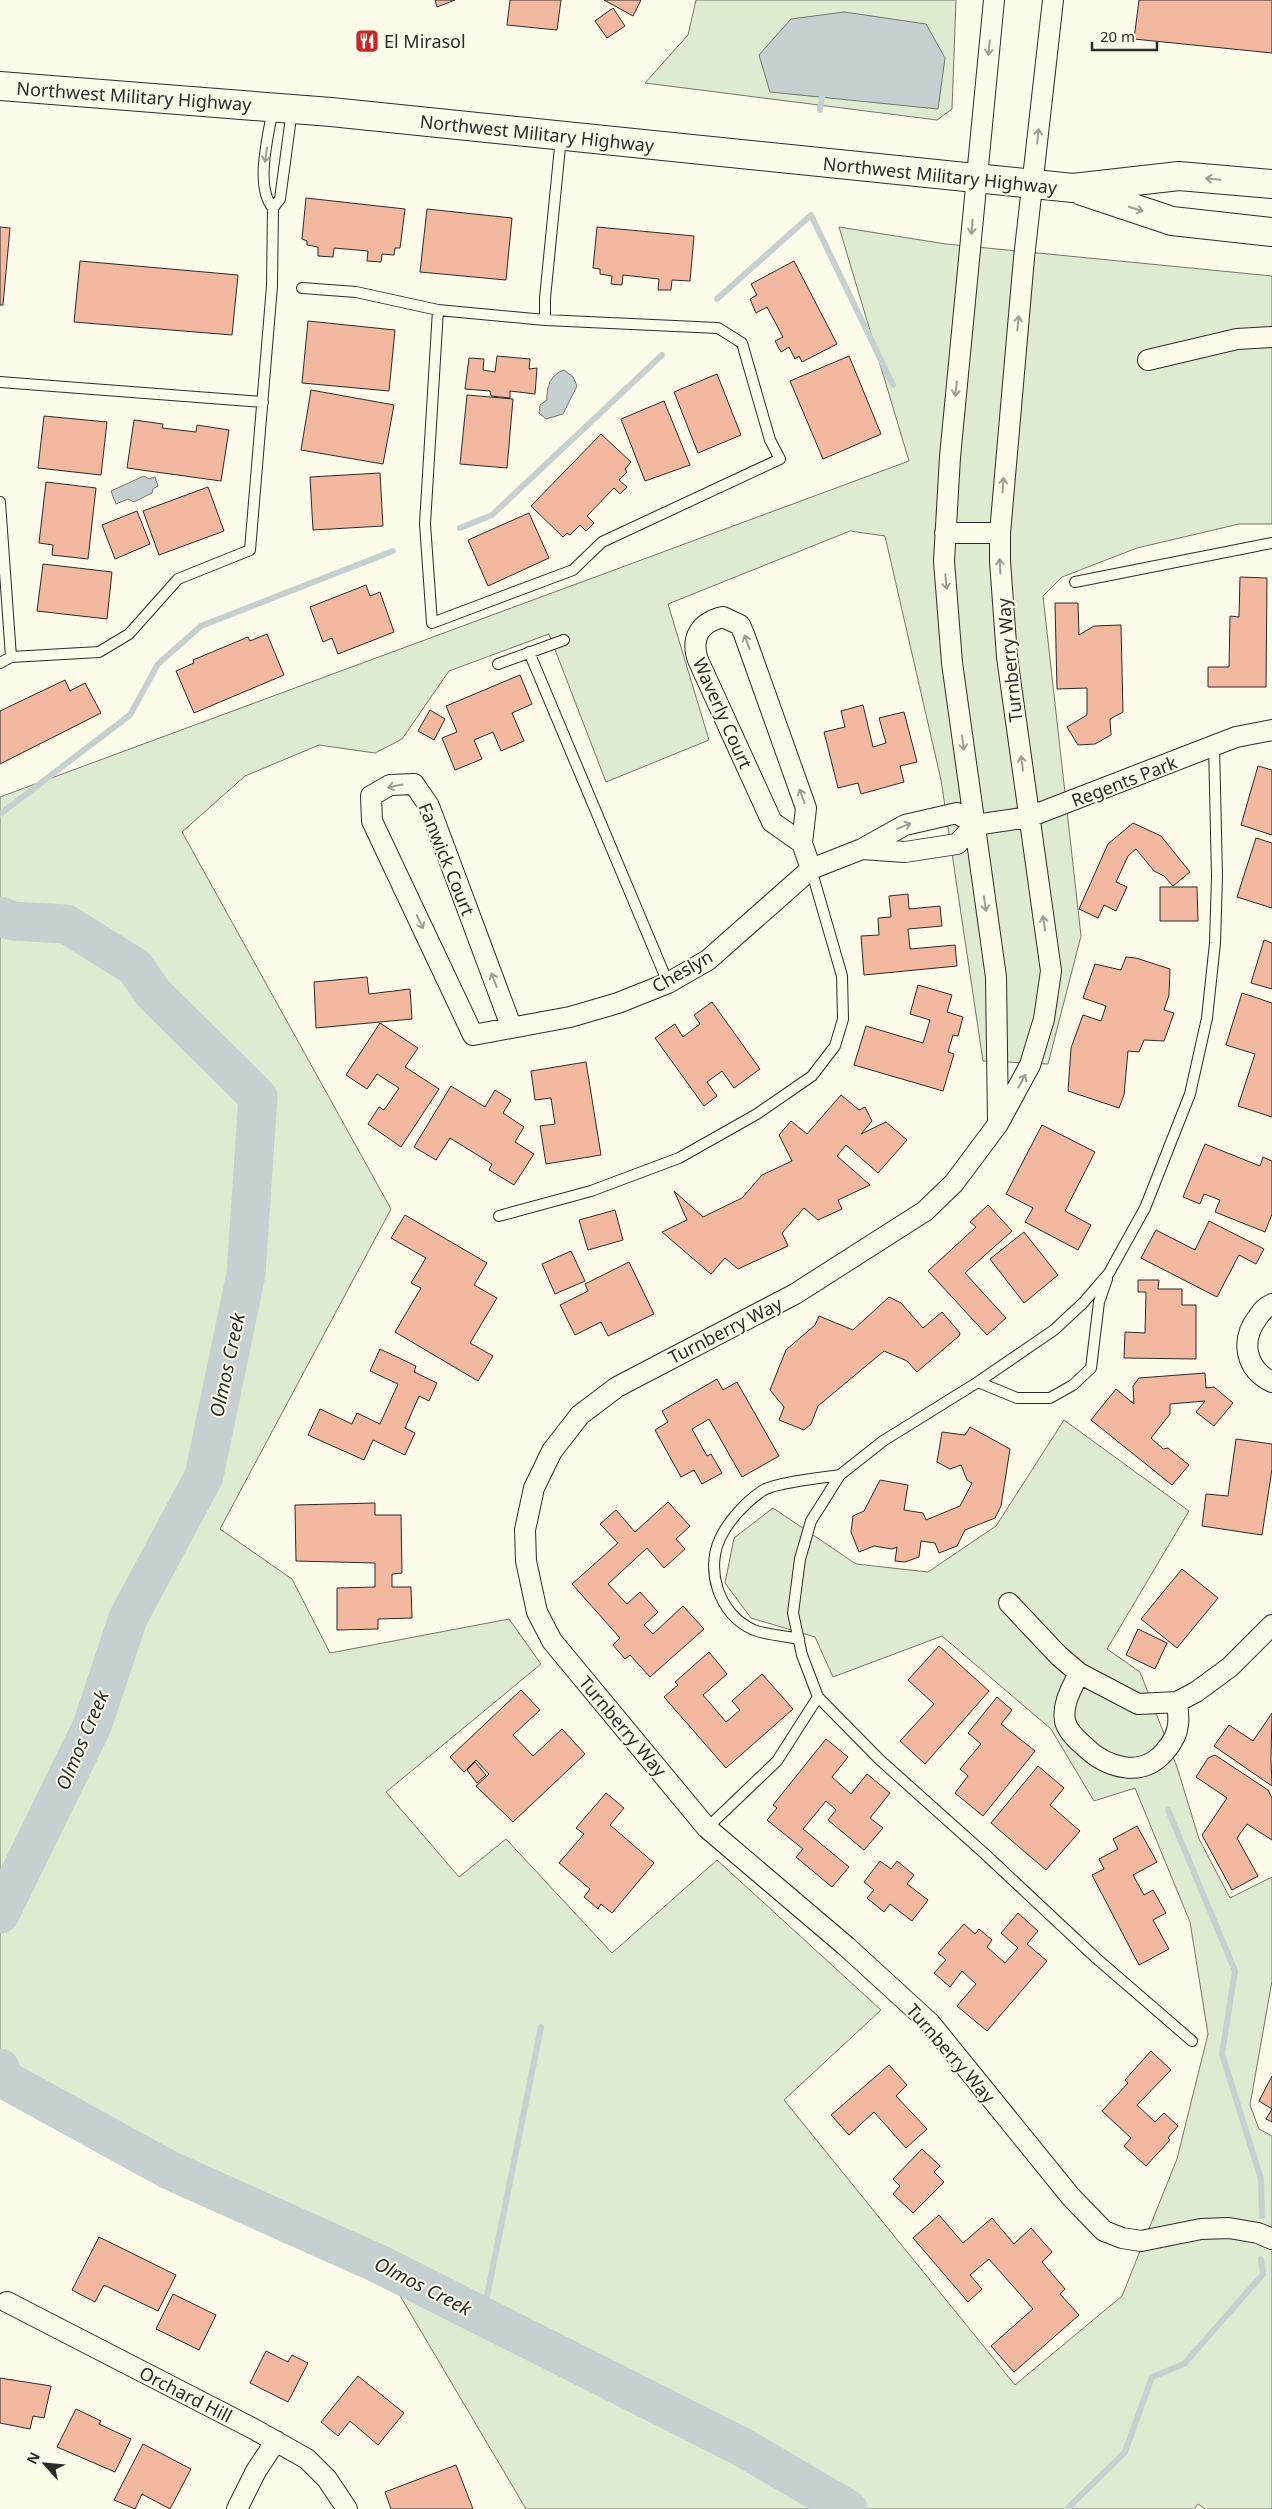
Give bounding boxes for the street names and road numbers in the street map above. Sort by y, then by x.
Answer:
street label: Northwest Military Highway [16,76,253,116]
street label: Northwest Military Highway [419,109,656,157]
street label: Northwest Military Highway [822,151,1059,199]
street label: Turnberry Way [990,596,1027,723]
street label: Waverly Court [688,654,758,773]
street label: Regents Park [1068,750,1181,812]
street label: Fanwick Court [413,799,481,919]
street label: Cheslyn [647,944,717,998]
street label: Turnberry Way [664,1291,787,1369]
street label: Turnberry Way [574,1671,673,1782]
street label: Turnberry Way [901,1998,1001,2108]
street label: Orchard Hill [136,2360,236,2428]

